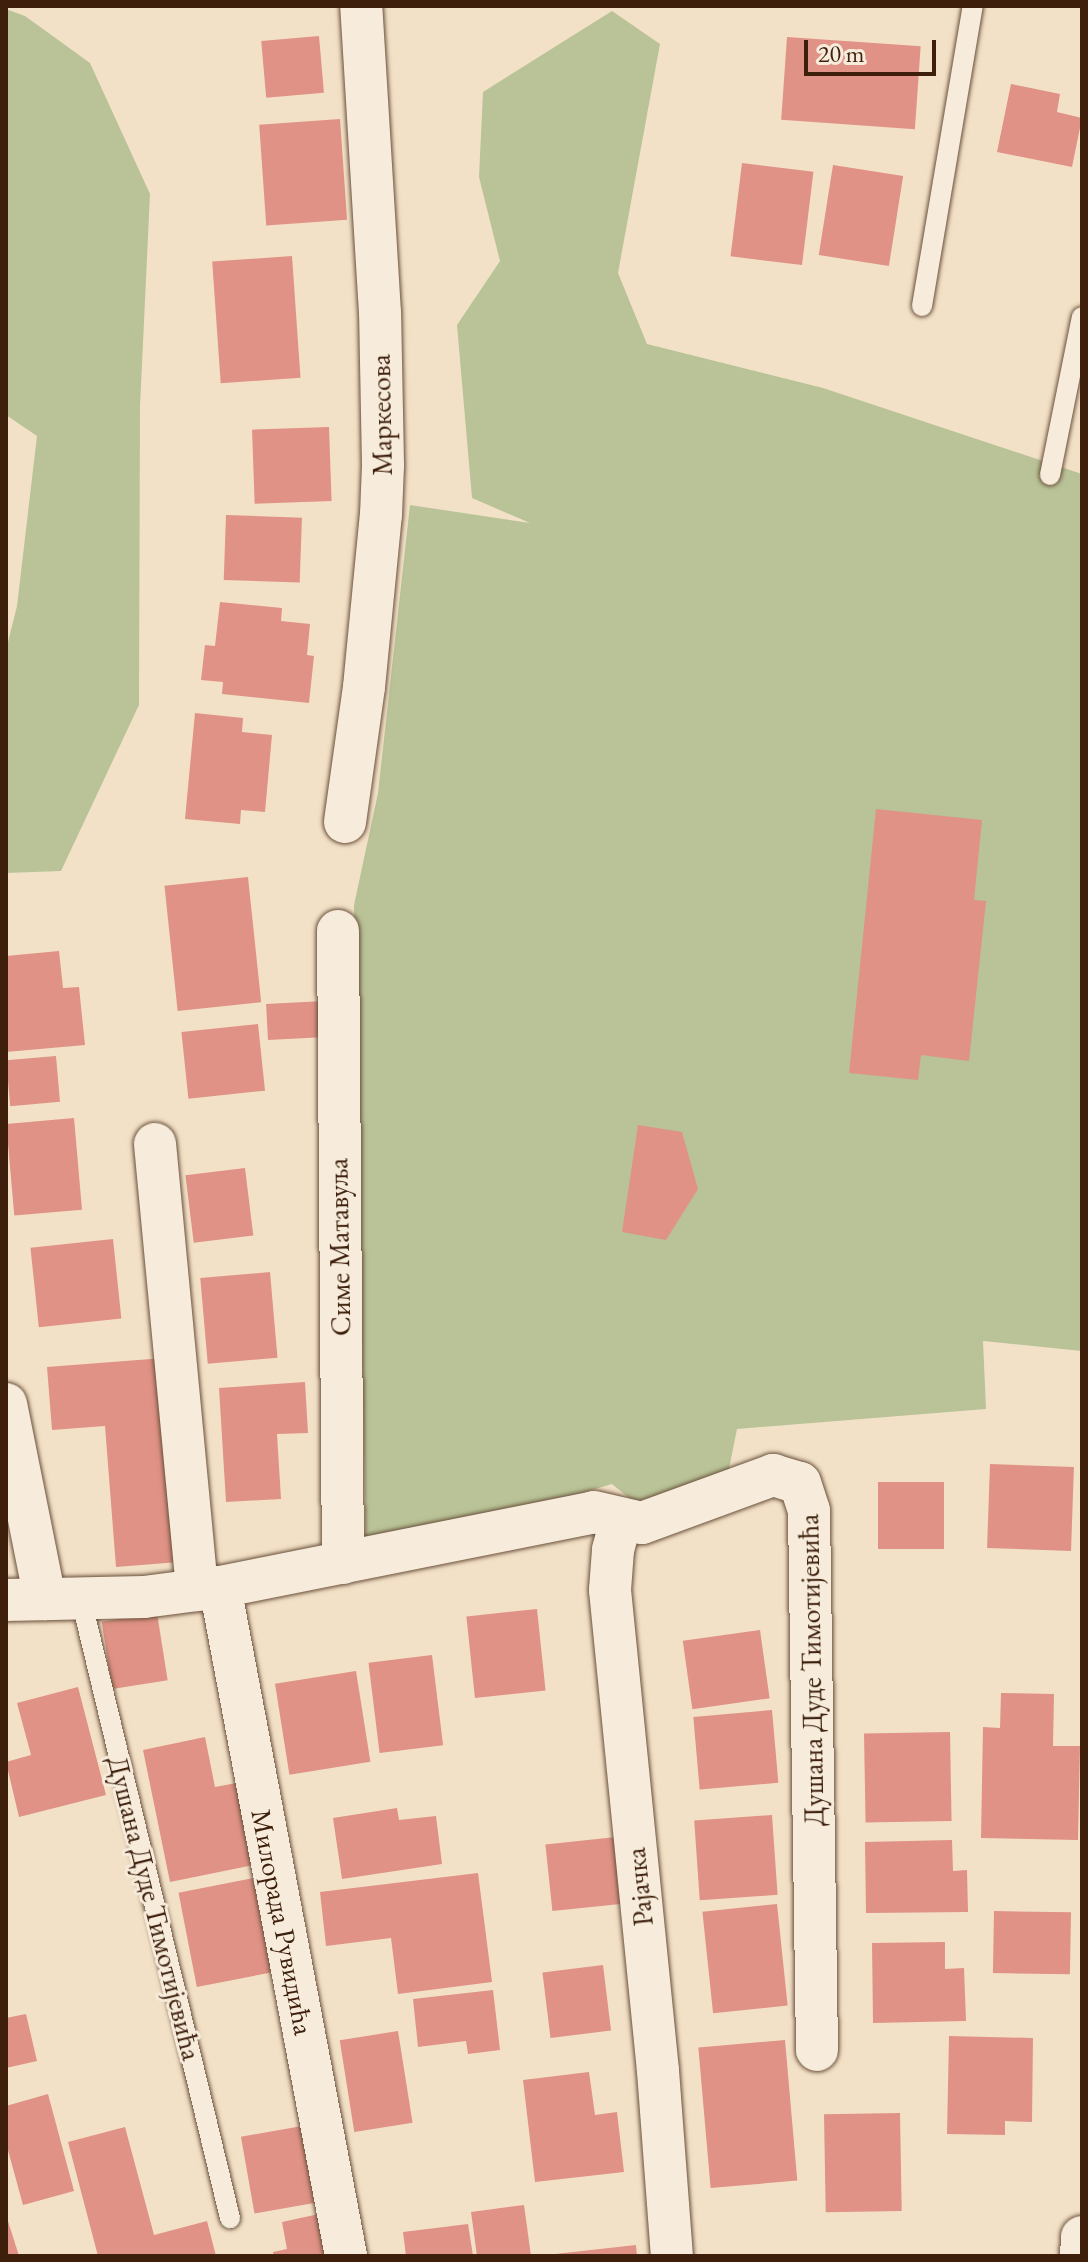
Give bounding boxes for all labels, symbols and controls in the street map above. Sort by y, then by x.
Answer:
scale bar [808,24,940,74]
text: 20 m [818,38,865,69]
street label: Маркесова [363,354,399,476]
street label: Симе Матавуља [321,1158,357,1336]
street label: Душана Дуде Тимотијевића [791,1514,831,1826]
street label: Душана Дуде Тимотијевића [101,1752,209,2064]
street label: Милорада Рувидића [245,1806,321,2038]
street label: Рајачка [618,1846,660,1928]

